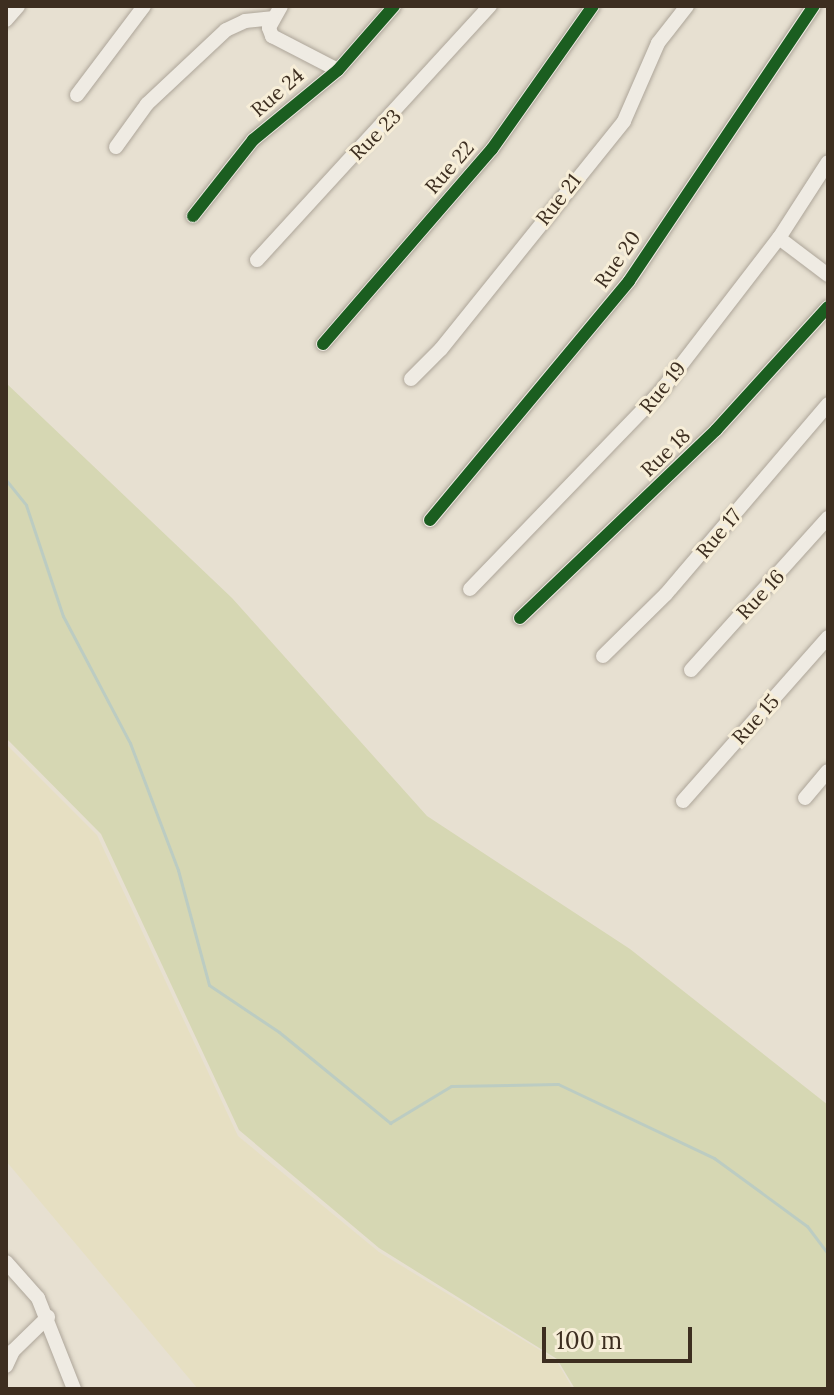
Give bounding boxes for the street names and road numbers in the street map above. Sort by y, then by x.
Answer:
street label: Rue 24 [246,63,308,121]
street label: Rue 23 [345,104,405,164]
street label: Rue 22 [420,136,478,198]
street label: Rue 21 [530,169,586,229]
street label: Rue 20 [589,226,645,292]
street label: Rue 19 [634,356,690,418]
street label: Rue 18 [635,423,695,481]
street label: Rue 17 [690,503,746,563]
street label: Rue 16 [731,564,789,624]
street label: Rue 15 [726,689,784,749]

